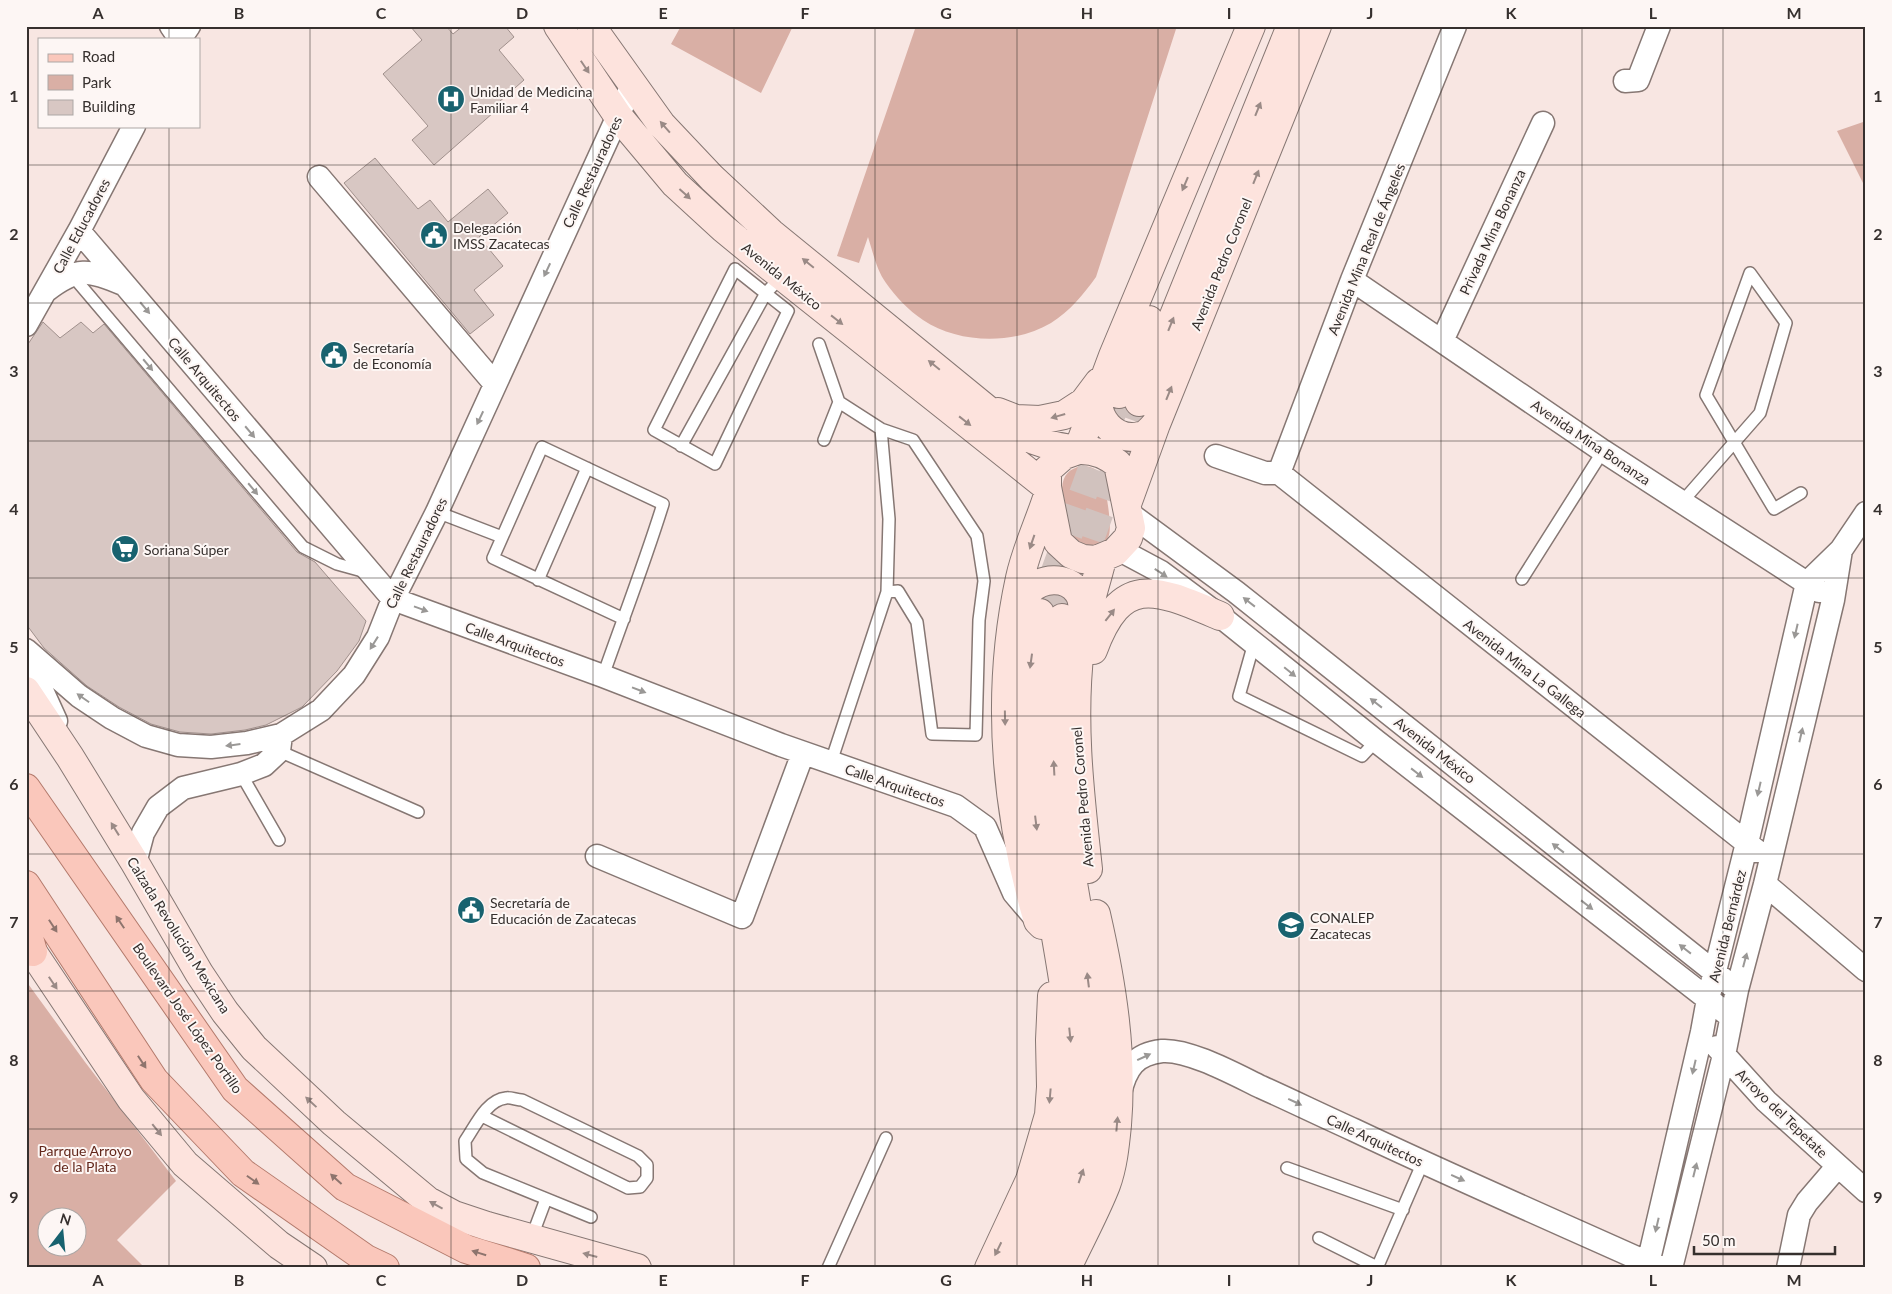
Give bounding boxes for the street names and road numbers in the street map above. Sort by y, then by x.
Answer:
street label: Calle Restauradores [559,113,625,231]
street label: Avenida Mina Real de Ángeles [1324,161,1408,337]
street label: Privada Mina Bonanza [1455,167,1529,297]
street label: Calle Educadores [49,176,113,276]
street label: Avenida Pedro Coronel [1187,195,1255,333]
street label: Avenida México [739,239,825,313]
street label: Calle Arquitectos [165,333,245,425]
street label: Avenida Mina Bonanza [1528,396,1654,488]
street label: Calle Restauradores [382,495,450,611]
street label: Avenida Mina La Gallega [1460,615,1590,721]
street label: Calle Arquitectos [463,618,567,670]
street label: Avenida México [1391,713,1479,787]
street label: Avenida Pedro Coronel [1067,726,1097,868]
street label: Calle Arquitectos [843,760,947,810]
street label: Calzada Revolución Mexicana [124,854,234,1016]
street label: Avenida Bernárdez [1705,868,1749,984]
street label: Boulevard José López Portillo [129,940,247,1097]
street label: Arroyo del Tepetate [1733,1065,1831,1161]
street label: Calle Arquitectos [1324,1110,1426,1170]

